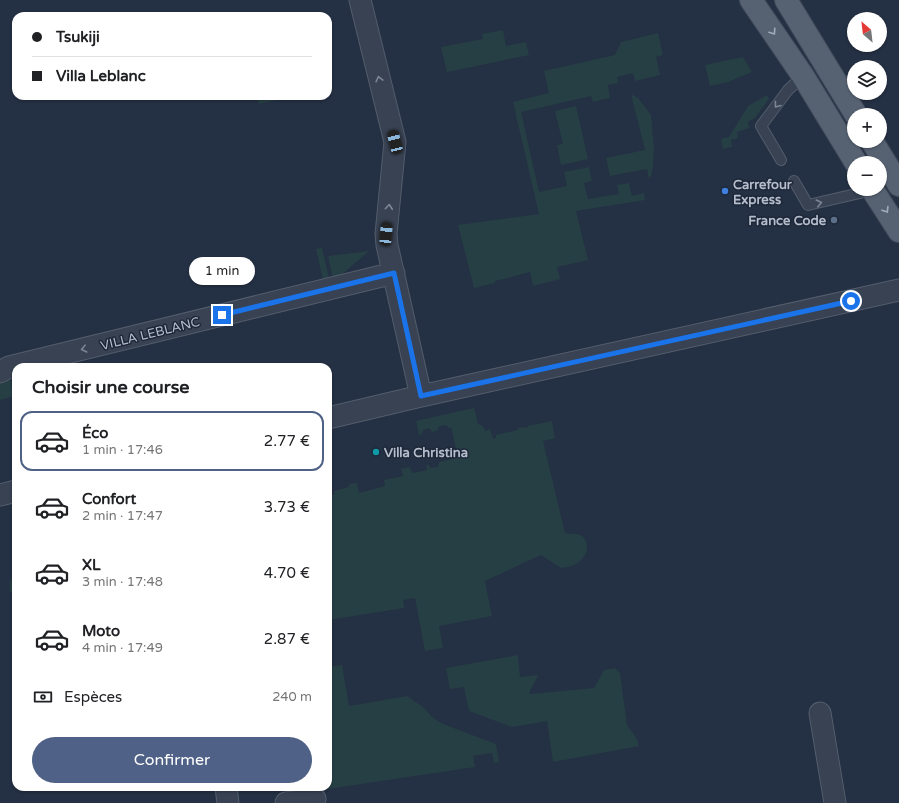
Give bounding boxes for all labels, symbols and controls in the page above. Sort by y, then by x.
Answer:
north arrow [847,12,887,52]
map controls [847,12,887,196]
text: Tsukiji [56,28,100,46]
one-way arrow [768,28,776,35]
button: layers [847,60,887,100]
text: Villa Leblanc [56,67,146,85]
one-way arrow [375,76,384,83]
one-way arrow [775,100,782,107]
button: + [847,108,887,148]
car [386,129,404,155]
button: − [847,156,887,196]
place label: Carrefour Express [733,177,793,208]
marker: Carrefour Express [720,186,730,196]
one-way arrow [816,199,822,207]
one-way arrow [384,204,393,210]
one-way arrow [881,206,888,213]
place label: France Code [748,213,827,229]
marker: France Code [829,215,839,225]
car [379,222,393,246]
callout: 1 min [189,257,255,285]
text: 1 min [205,263,239,279]
route start [842,292,860,310]
route end [213,306,231,324]
street label: VILLA LEBLANC [99,314,202,354]
one-way arrow [80,344,87,352]
text: Choisir une course [32,376,190,398]
icon: car [34,423,70,459]
text: Éco [82,424,108,442]
text: 2.77 € [264,432,310,450]
text: 1 min · 17:46 [82,442,163,458]
place label: Villa Christina [384,445,468,461]
marker: Villa Christina [371,447,381,457]
icon: car [34,489,70,525]
text: Confort [82,490,136,508]
text: 3.73 € [264,498,310,516]
text: 2 min · 17:47 [82,508,163,524]
icon: car [34,555,70,591]
text: XL [82,556,101,574]
text: 4.70 € [264,564,310,582]
text: 3 min · 17:48 [82,574,163,590]
icon: car [34,621,70,657]
text: Moto [82,622,120,640]
text: 2.87 € [264,630,310,648]
text: 4 min · 17:49 [82,640,163,656]
icon: cash [32,686,54,708]
text: Espèces [64,688,122,706]
text: 240 m [272,689,312,705]
button: Confirmer [32,737,312,783]

